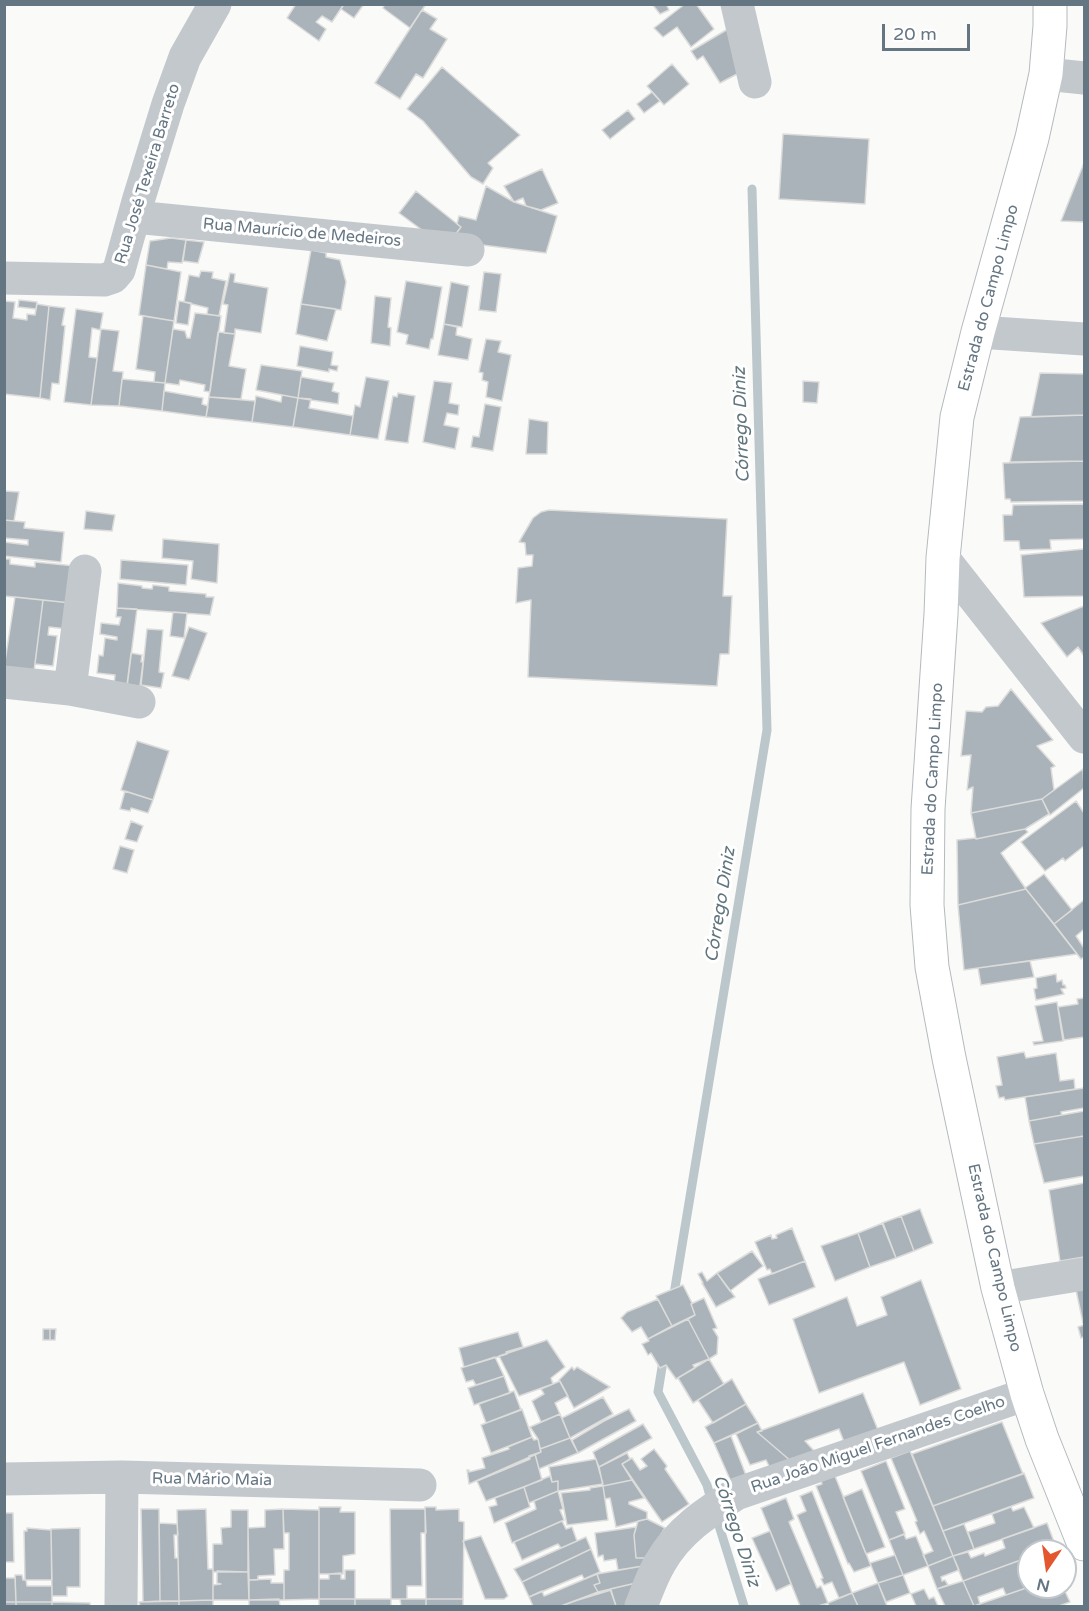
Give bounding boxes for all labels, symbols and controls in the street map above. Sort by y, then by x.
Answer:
scale bar [885,12,974,50]
text: 20 m [893,23,937,45]
street label: Rua José Texeira Barreto [111,81,185,267]
street label: Estrada do Campo Limpo [955,202,1023,394]
street label: Rua Maurício de Medeiros [202,215,402,251]
water label: Córrego Diniz [729,367,755,483]
street label: Estrada do Campo Limpo [918,682,948,876]
water label: Córrego Diniz [701,846,741,964]
street label: Estrada do Campo Limpo [963,1162,1025,1354]
street label: Rua João Miguel Fernandes Coelho [748,1392,1008,1498]
street label: Rua Mário Maia [152,1469,272,1491]
water label: Córrego Diniz [708,1472,764,1590]
north arrow [1017,1539,1077,1599]
text: N [1035,1573,1052,1596]

